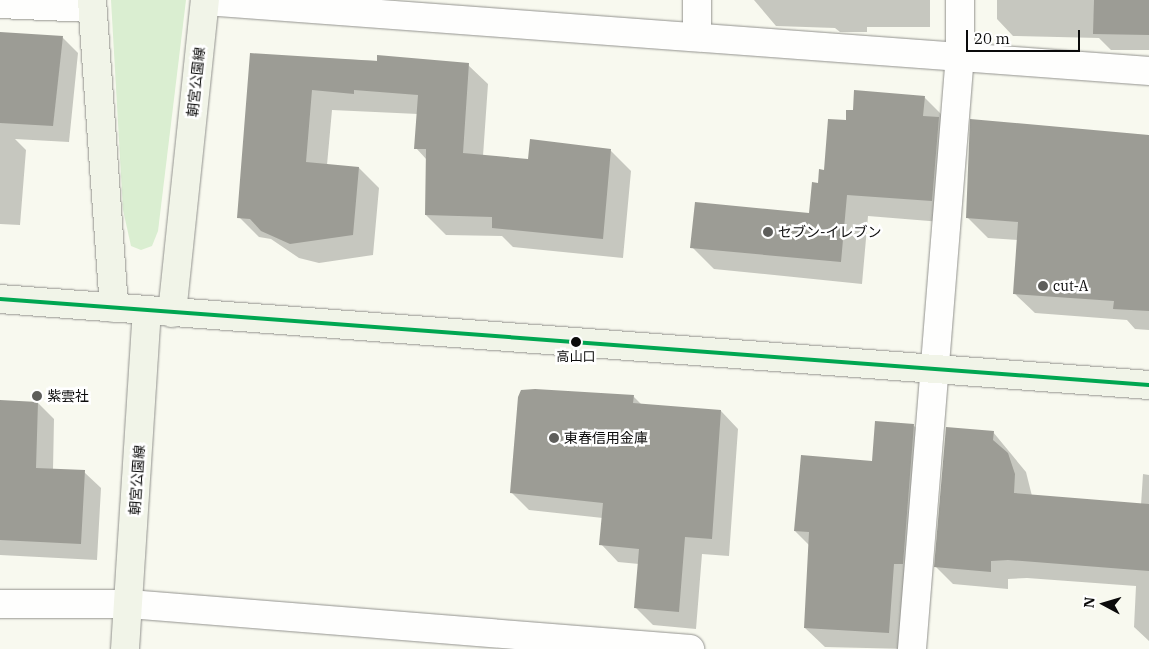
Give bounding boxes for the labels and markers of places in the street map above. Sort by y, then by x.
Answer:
place label: セブン-イレブン [778,224,882,240]
marker: セブン-イレブン [762,226,774,238]
place label: cut-A [1053,278,1088,294]
marker: cut-A [1037,280,1049,292]
marker: 高山口 [571,337,581,347]
place label: 高山口 [557,349,595,365]
place label: 紫雲社 [47,388,89,404]
marker: 紫雲社 [31,390,43,402]
place label: 東春信用金庫 [564,430,648,446]
marker: 東春信用金庫 [548,432,560,444]

